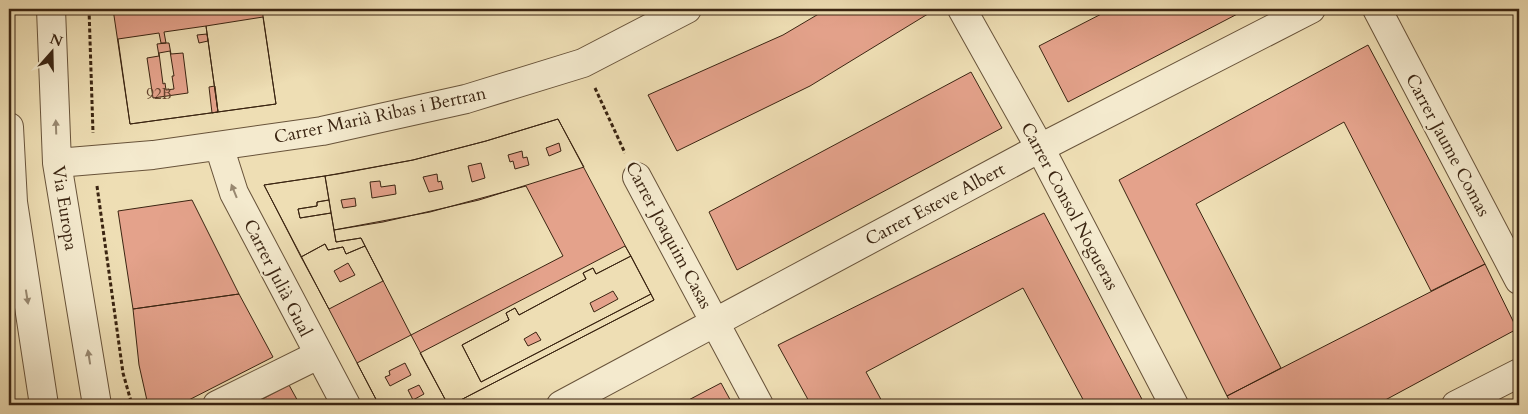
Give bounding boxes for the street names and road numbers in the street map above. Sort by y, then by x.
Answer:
street label: Carrer Jaume Comas [1399,69,1496,221]
street label: Carrer Marià Ribas i Bertran [272,81,489,150]
street label: Carrer Consol Nogueras [1015,118,1124,295]
street label: Carrer Joaquim Casas [619,157,718,313]
street label: Carrer Esteve Albert [861,157,1010,252]
street label: Via Europa [45,164,84,252]
street label: Carrer Julià Gual [237,215,318,342]

